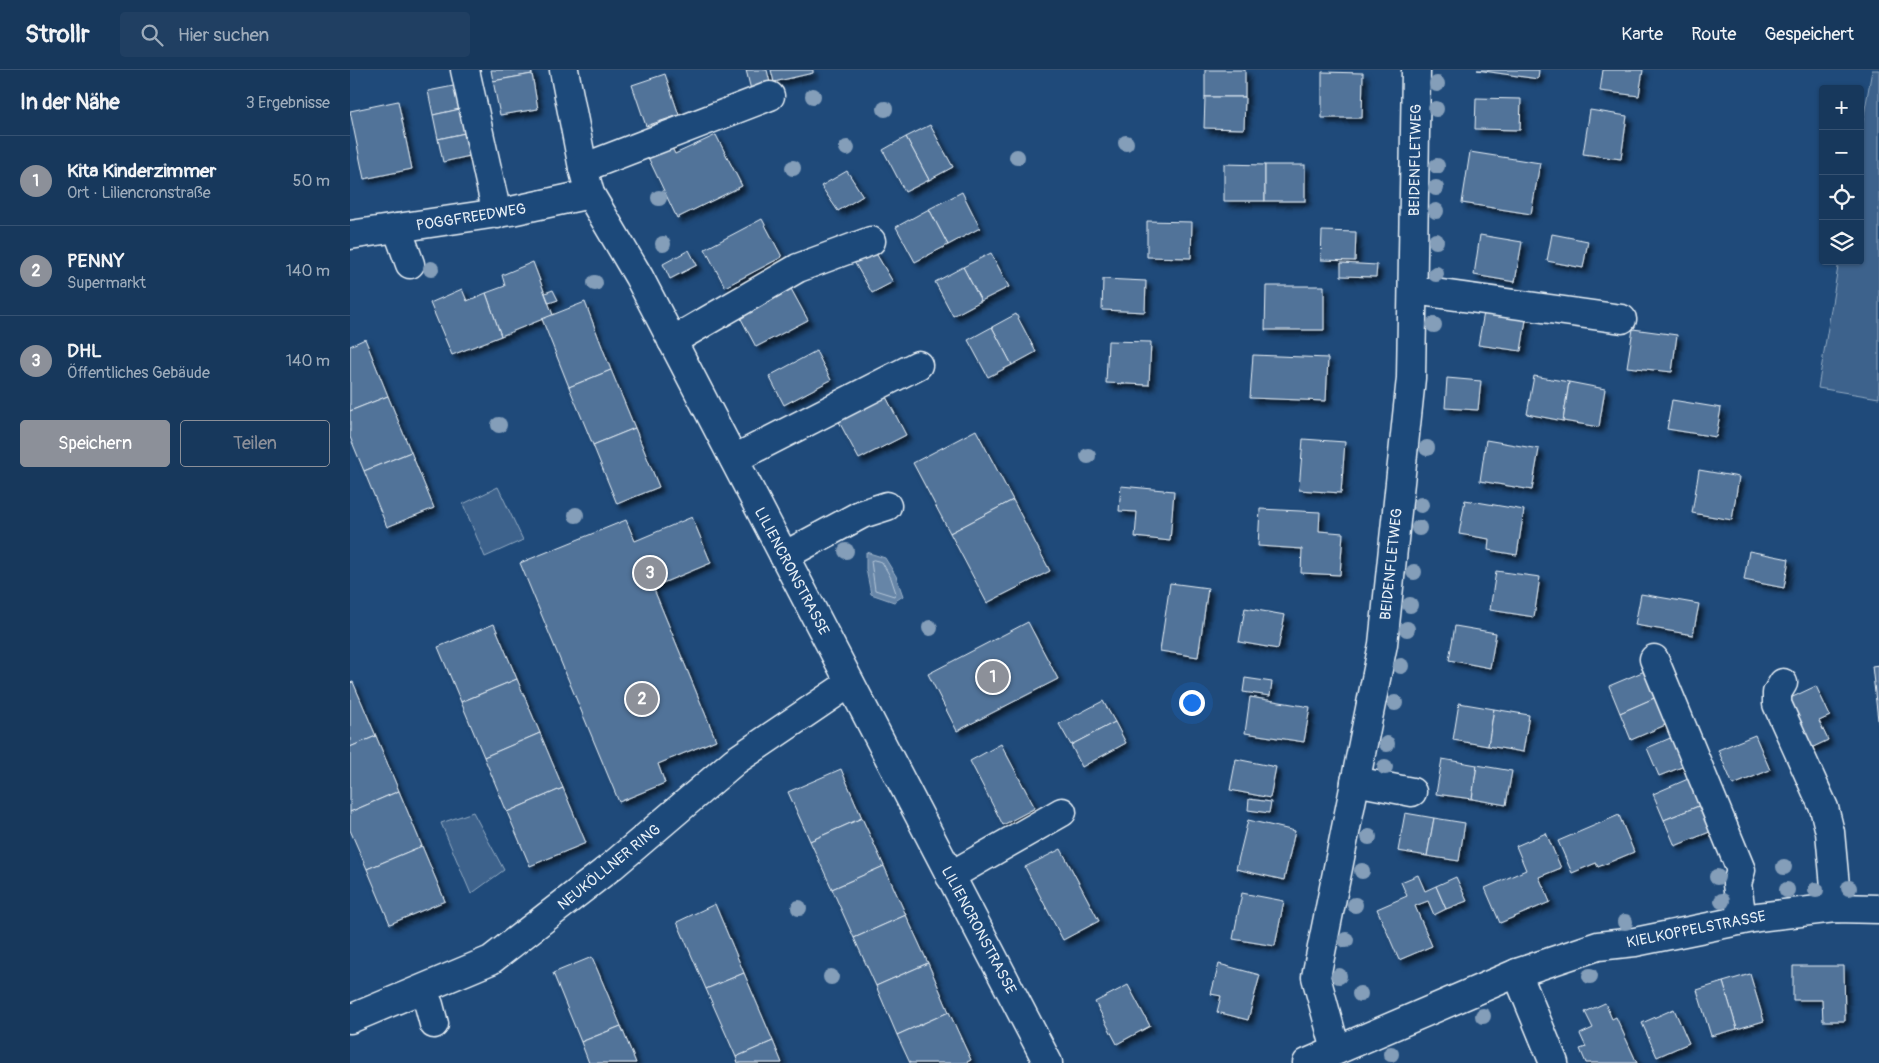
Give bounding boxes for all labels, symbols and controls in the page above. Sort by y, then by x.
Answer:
search box [120,12,470,57]
text: Strollr [25,20,90,49]
icon: search [138,21,166,49]
text: Hier suchen [178,23,269,47]
text: Karte [1621,23,1663,46]
text: Route [1691,23,1736,46]
text: Gespeichert [1764,23,1854,46]
map controls [1819,85,1864,265]
button: + [1819,85,1864,130]
text: In der Nähe [20,89,120,116]
text: 3 Ergebnisse [246,93,330,113]
street label: BEIDENFLETWEG [1405,104,1426,216]
button: − [1819,130,1864,175]
text: Kita Kinderzimmer [67,159,216,183]
text: 1 [33,171,39,191]
text: 50 m [293,171,330,191]
button: locate [1819,175,1864,220]
text: Ort · Liliencronstraße [67,183,211,203]
street label: POGGFREEDWEG [415,199,527,236]
button: layers [1819,220,1864,265]
text: PENNY [67,249,124,273]
text: 2 [32,261,40,281]
text: 140 m [286,261,330,281]
text: Supermarkt [67,273,146,293]
text: DHL [67,339,102,363]
text: 3 [32,351,40,371]
text: 140 m [286,351,330,371]
text: Öffentliches Gebäude [67,363,210,383]
button: Speichern [20,420,170,467]
button: Teilen [180,420,330,467]
street label: LILIENCRONSTRASSE [750,504,833,639]
street label: BEIDENFLETWEG [1376,507,1407,621]
pin: 3 [634,554,666,592]
pin: 1 [977,658,1009,696]
pin: 2 [626,680,658,718]
your location [1179,690,1205,716]
street label: NEUKÖLLNER RING [554,820,665,915]
street label: LILIENCRONSTRASSE [937,863,1020,998]
street label: KIELKOPPELSTRASSE [1625,907,1768,952]

